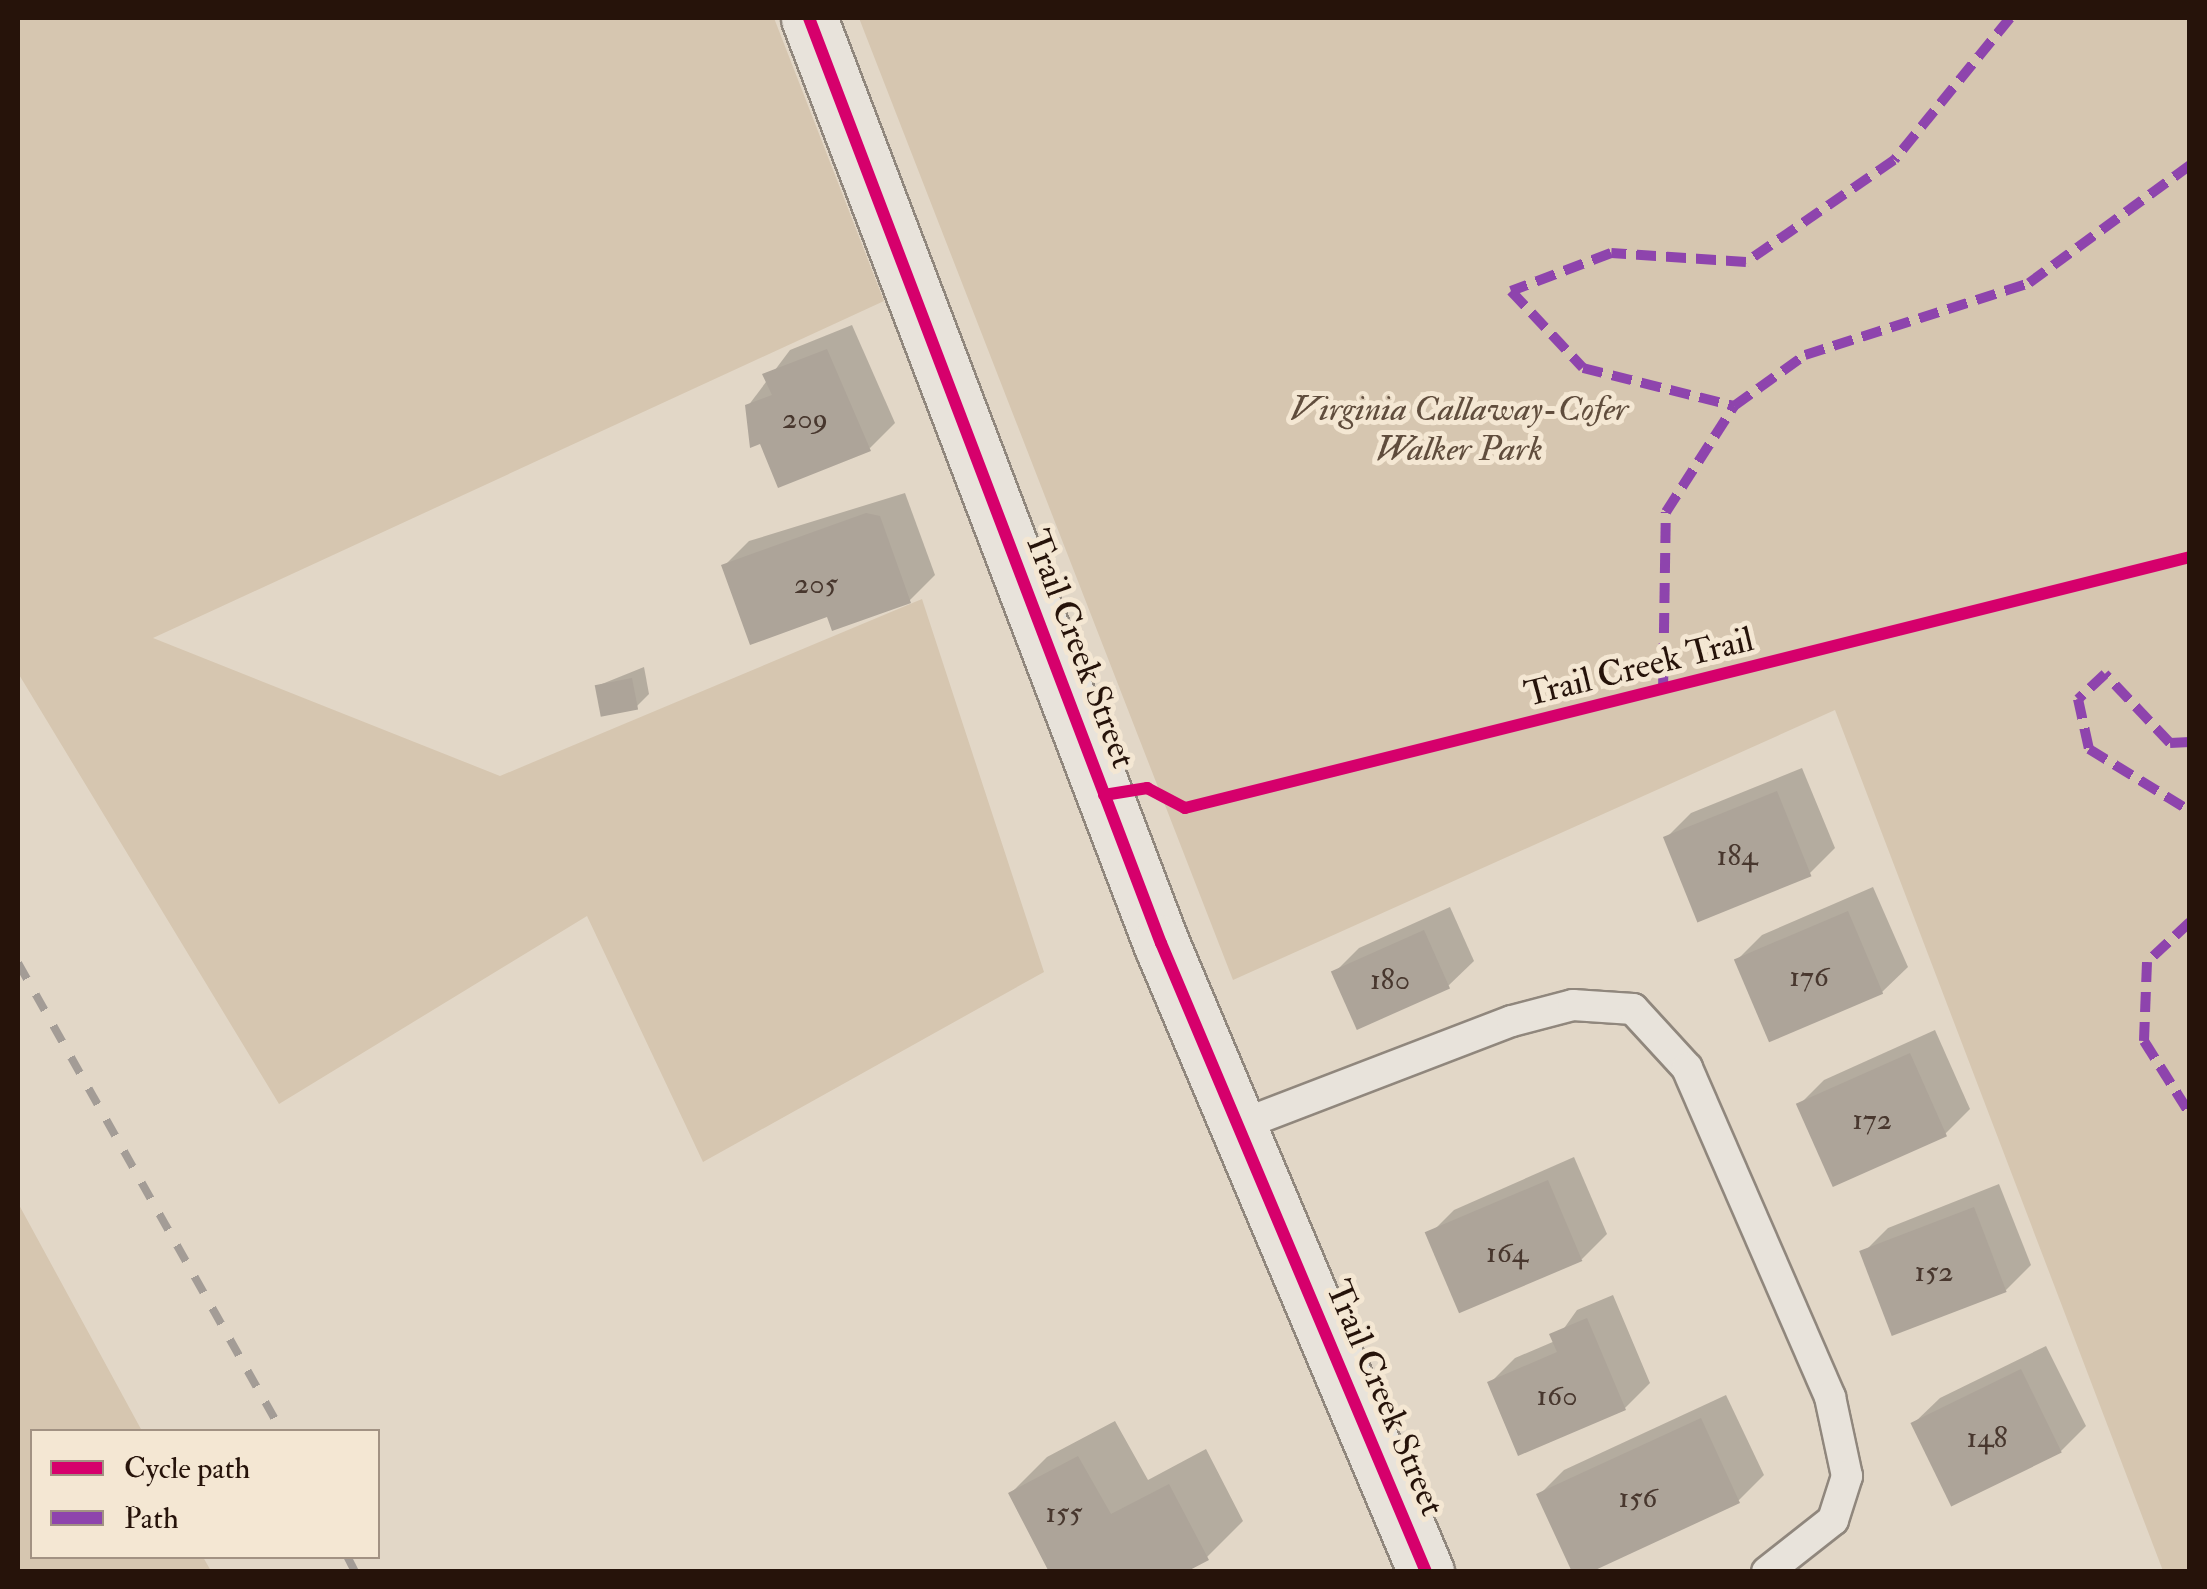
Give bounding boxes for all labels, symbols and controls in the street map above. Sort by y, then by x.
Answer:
park label: Virginia Callaway-Cofer Walker Park [1290,388,1628,470]
house number: 209 [782,401,828,437]
street label: Trail Creek Street [1015,524,1145,774]
house number: 205 [794,566,838,602]
street label: Trail Creek Trail [1520,618,1758,716]
house number: 184 [1717,838,1757,874]
house number: 176 [1789,959,1829,995]
house number: 180 [1370,962,1410,998]
house number: 172 [1852,1102,1892,1138]
house number: 164 [1486,1235,1528,1271]
house number: 152 [1915,1254,1953,1290]
street label: Trail Creek Street [1317,1274,1453,1522]
house number: 160 [1536,1378,1578,1414]
house number: 148 [1967,1420,2007,1456]
legend [30,1429,380,1559]
text: Cycle path [124,1450,250,1487]
house number: 156 [1619,1480,1657,1516]
house number: 155 [1046,1495,1082,1531]
text: Path [124,1500,179,1537]

